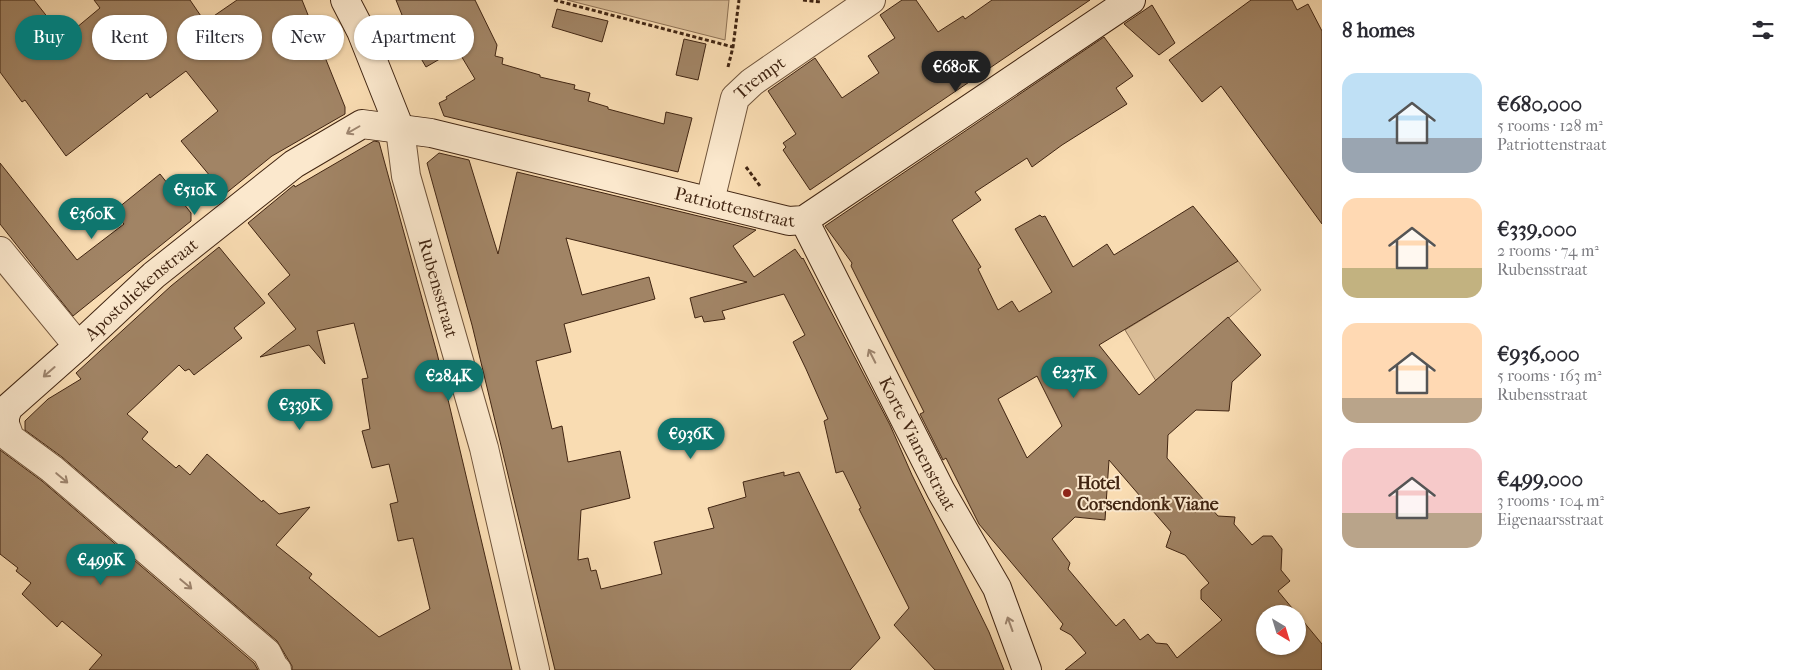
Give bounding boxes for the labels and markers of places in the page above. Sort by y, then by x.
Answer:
pin: €680K [921,51,991,93]
pin: €510K [160,174,230,216]
pin: €360K [57,198,127,240]
pin: €237K [1039,356,1109,399]
pin: €284K [414,360,484,402]
pin: €339K [265,388,335,431]
pin: €936K [656,418,726,460]
place label: Hotel Corsendonk Viane [1077,473,1219,515]
marker: Hotel Corsendonk Viane [1061,487,1073,499]
pin: €499K [66,544,136,586]

